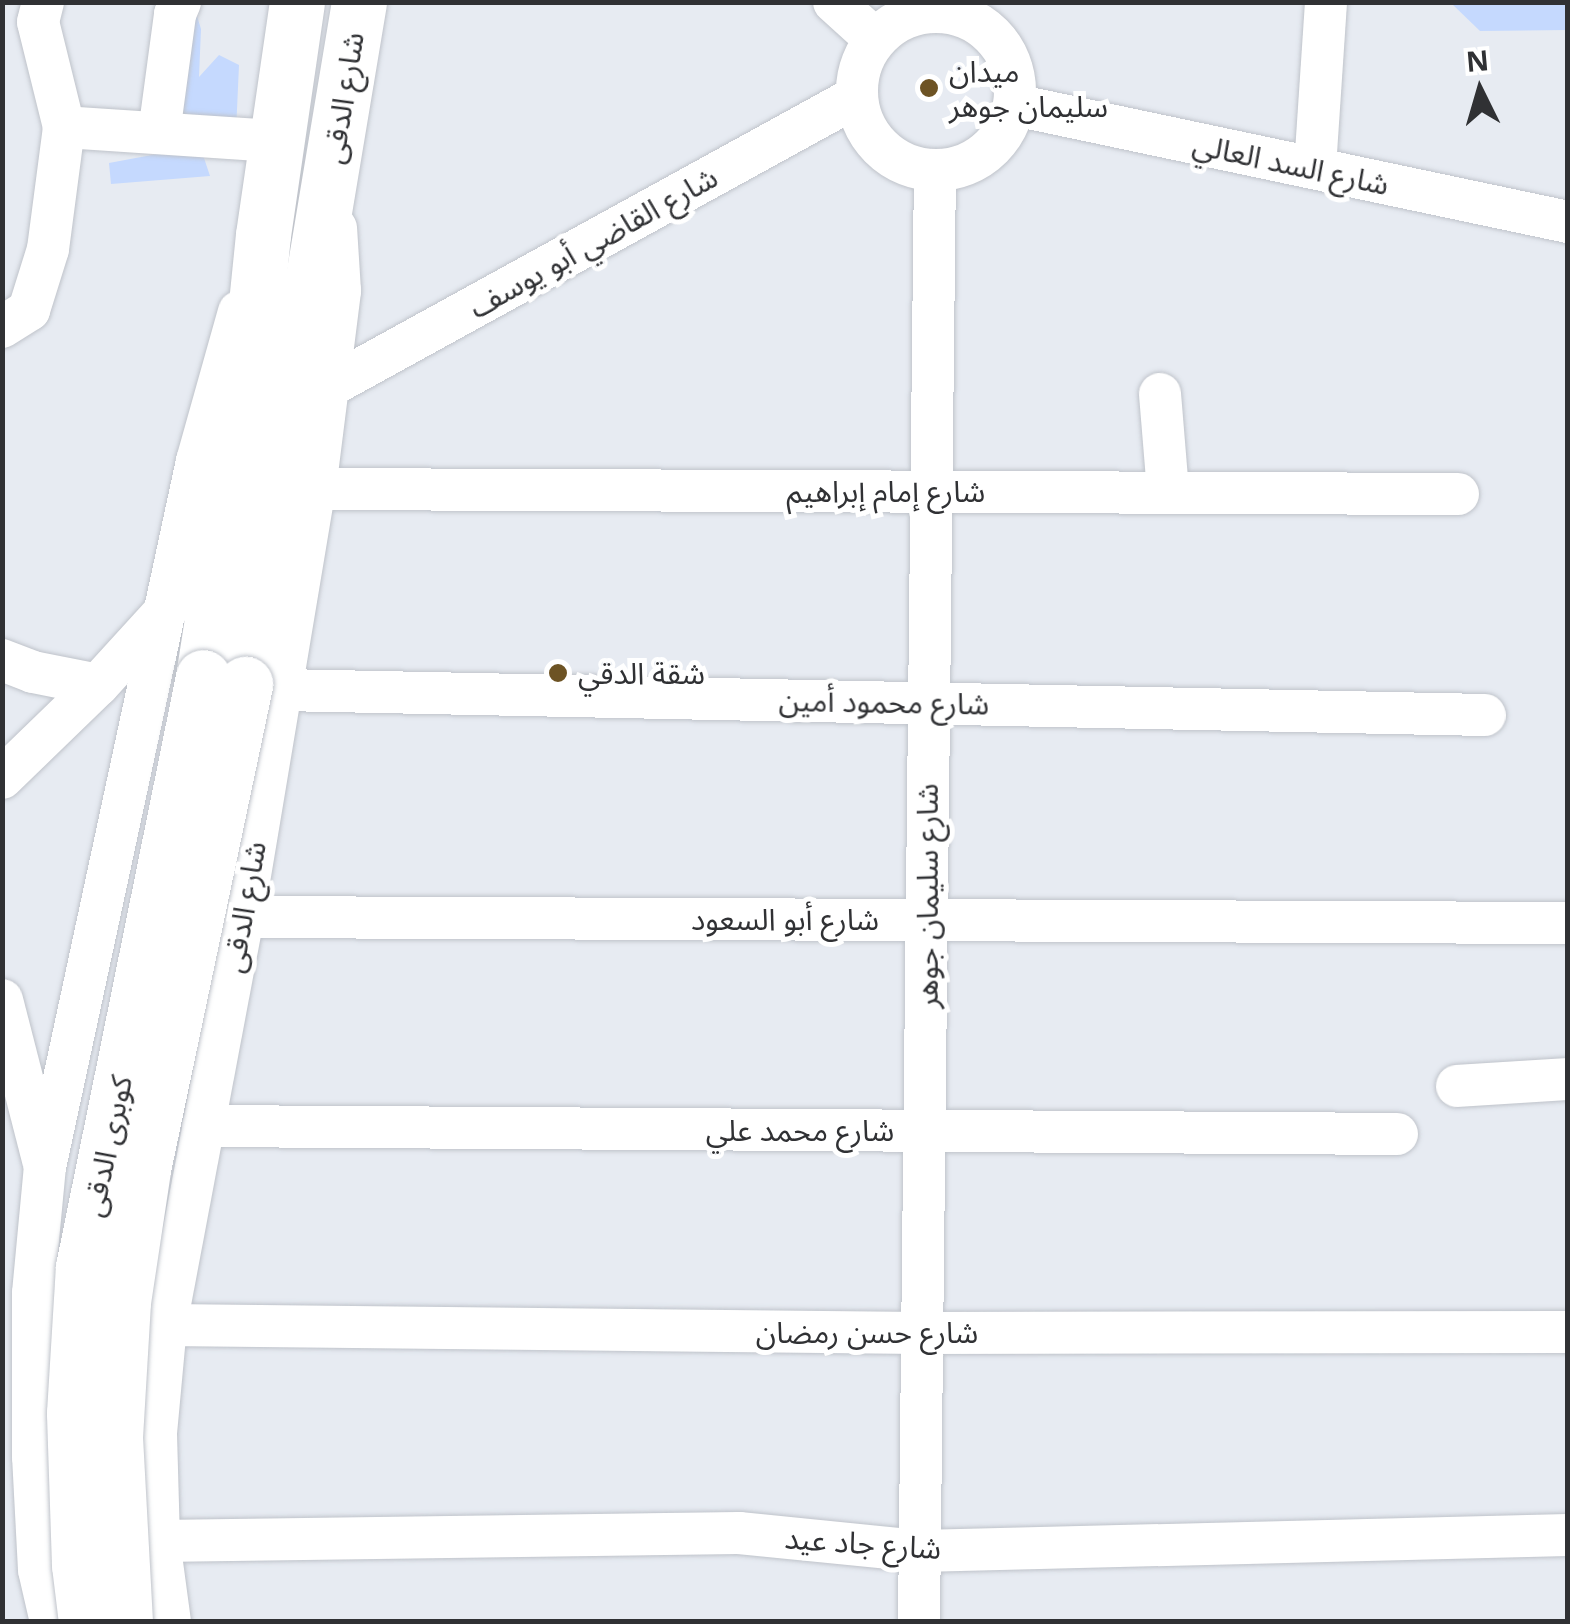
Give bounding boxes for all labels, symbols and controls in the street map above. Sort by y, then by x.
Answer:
street label: شارع الدقى [315,30,371,166]
north arrow [1430,40,1530,140]
text: N [1464,40,1490,80]
place label: ميدان سليمان جوهر [949,53,1108,124]
marker: ميدان سليمان جوهر [918,77,940,99]
street label: شارع السد العالي [1190,126,1392,202]
street label: شارع القاضي أبو يوسف [463,159,723,325]
street label: شارع إمام إبراهيم [787,473,985,509]
place label: شقة الدقي [578,655,705,691]
marker: شقة الدقي [547,662,569,684]
street label: شارع محمود أمين [778,682,990,722]
street label: شارع سليمان جوهر [909,783,945,1009]
street label: شارع الدقى [215,839,273,975]
street label: شارع أبو السعود [691,901,879,937]
street label: كوبرى الدقى [74,1072,140,1220]
street label: شارع محمد علي [706,1112,894,1148]
street label: شارع حسن رمضان [756,1314,978,1350]
street label: شارع جاد عيد [783,1520,943,1566]

